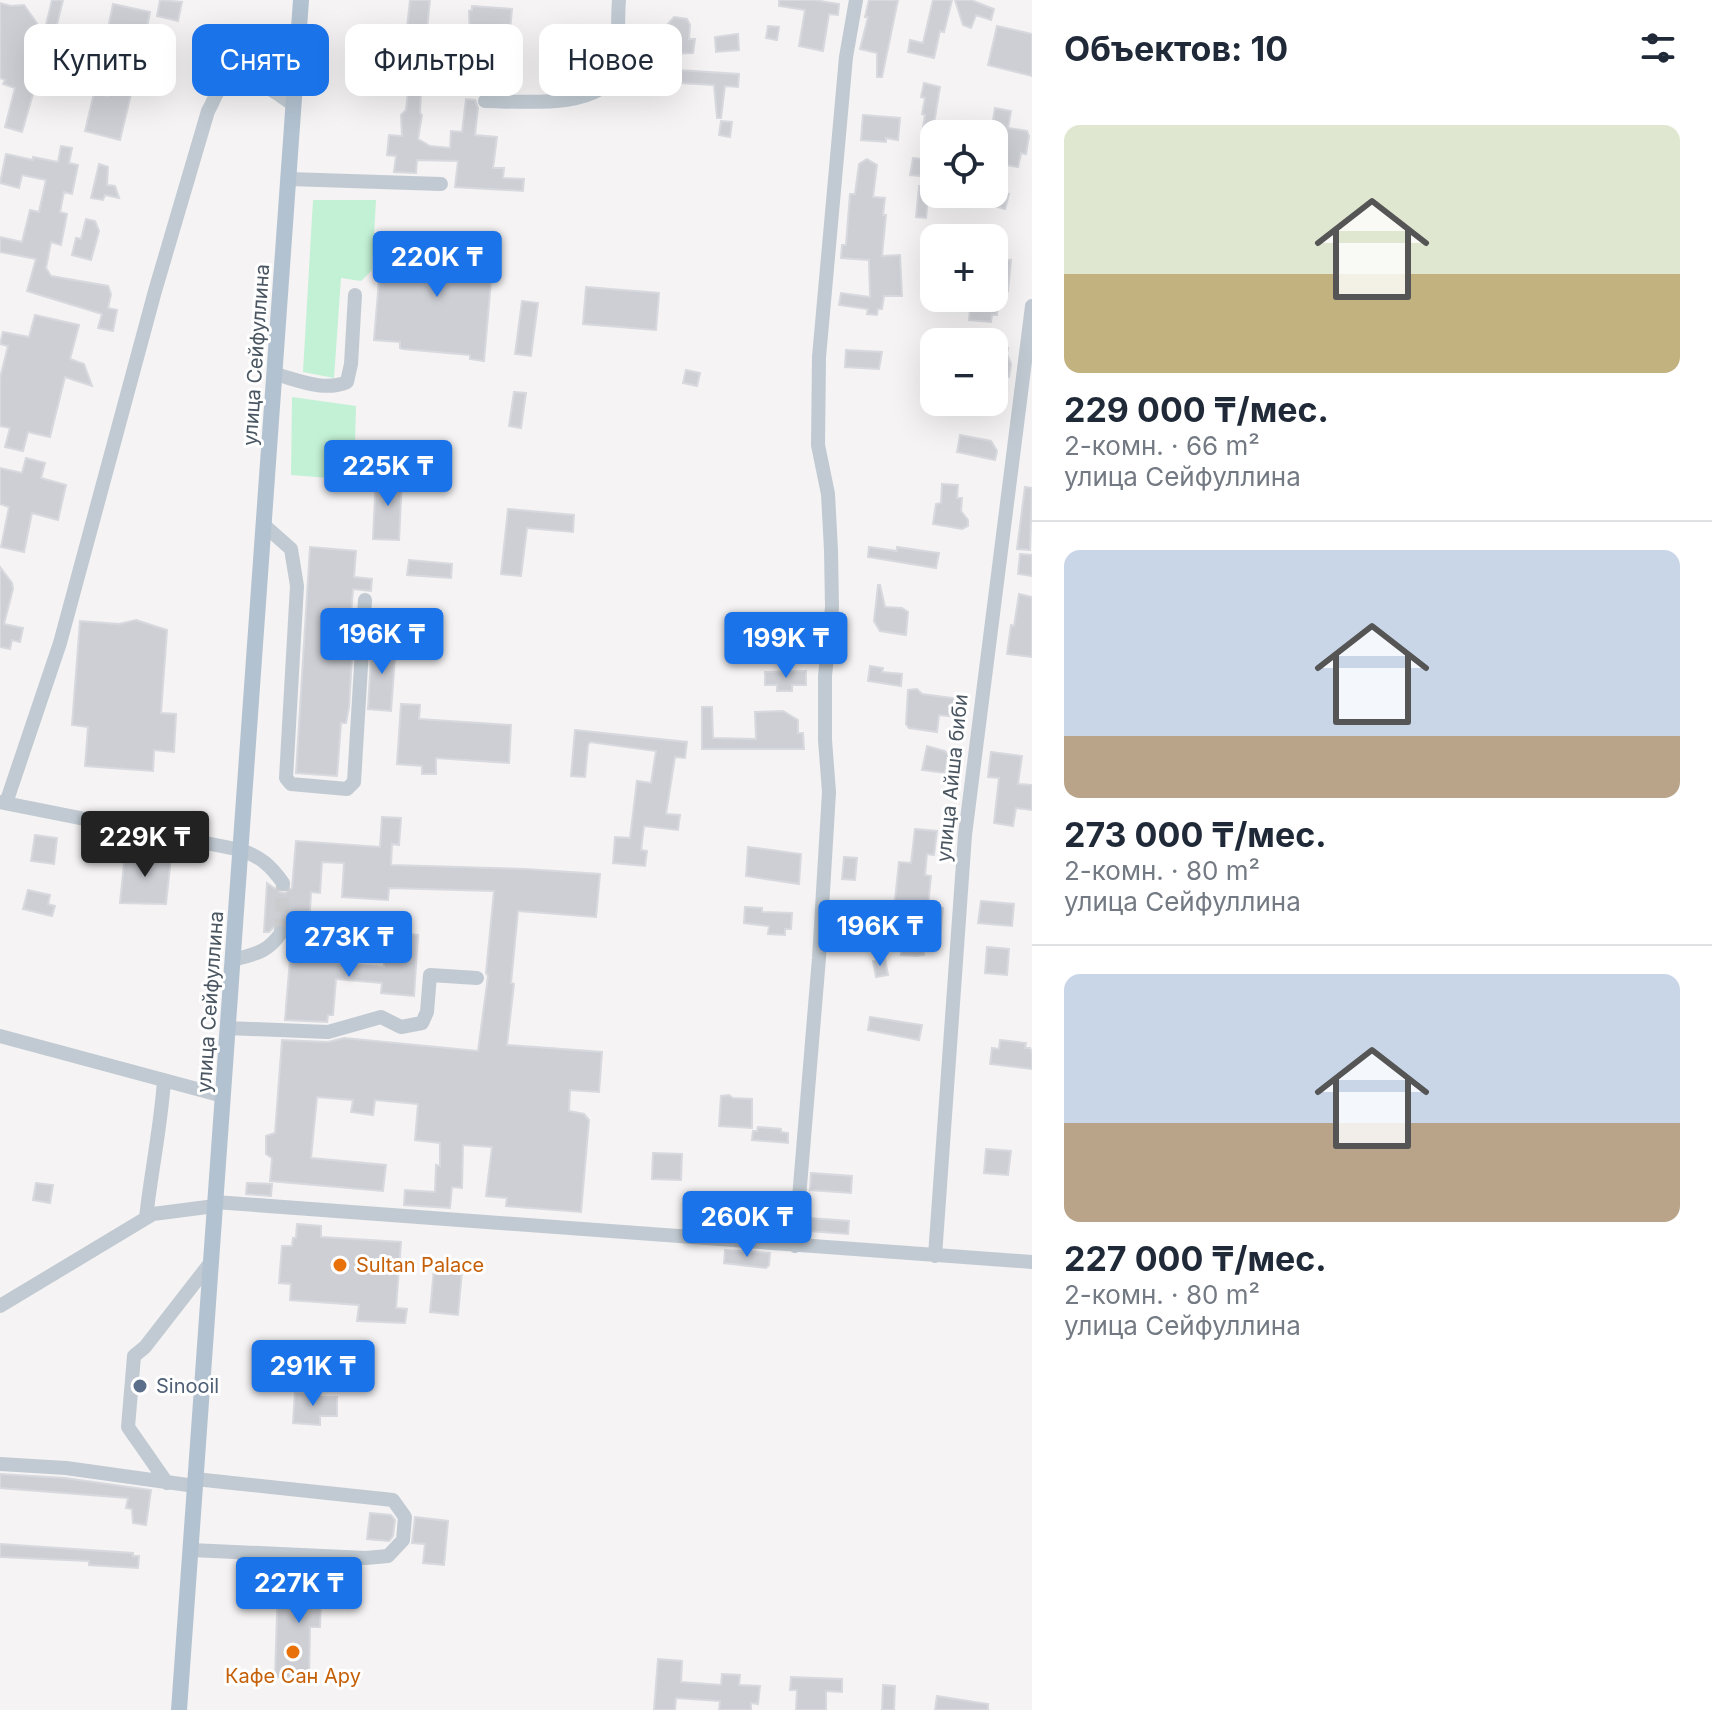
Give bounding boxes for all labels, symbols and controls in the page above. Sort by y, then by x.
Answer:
chip: Купить [24,24,176,96]
chip: Снять [192,24,329,96]
chip: Фильтры [345,24,523,96]
chip: Новое [539,24,682,96]
icon: filters [1636,26,1680,70]
text: Объектов: 10 [1064,28,1288,69]
map controls [920,120,1008,416]
button: locate [920,120,1008,208]
icon: home [1300,177,1444,321]
button: + [920,224,1008,312]
pin: 220K ₸ [372,231,502,299]
text: 220K ₸ [391,241,483,272]
street label: улица Сейфуллина [238,263,274,447]
button: − [920,328,1008,416]
text: 229 000 ₸/мес. [1064,389,1329,430]
text: 2-комн. · 66 m² [1064,430,1260,461]
pin: 225K ₸ [323,440,453,508]
text: 225K ₸ [342,450,434,481]
text: улица Сейфуллина [1064,461,1301,492]
icon: home [1300,602,1444,746]
pin: 196K ₸ [317,608,447,676]
pin: 199K ₸ [721,612,851,680]
text: 196K ₸ [338,618,426,649]
text: 199K ₸ [742,622,830,653]
street label: улица Айша биби [931,693,973,863]
pin: 229K ₸ [80,811,210,879]
text: 273 000 ₸/мес. [1064,814,1327,855]
text: 229K ₸ [99,821,191,852]
text: 2-комн. · 80 m² [1064,855,1260,886]
text: улица Сейфуллина [1064,886,1301,917]
pin: 196K ₸ [815,900,945,968]
street label: улица Сейфуллина [192,910,228,1094]
text: 196K ₸ [836,910,924,941]
pin: 273K ₸ [284,911,414,979]
text: 273K ₸ [304,921,394,952]
icon: home [1300,1026,1444,1170]
pin: 260K ₸ [682,1191,812,1259]
text: 260K ₸ [700,1201,794,1232]
text: 227 000 ₸/мес. [1064,1238,1327,1279]
place label: Sultan Palace [356,1253,484,1277]
marker: Sultan Palace [331,1256,349,1274]
text: 2-комн. · 80 m² [1064,1279,1260,1310]
text: улица Сейфуллина [1064,1310,1301,1341]
pin: 291K ₸ [248,1340,378,1408]
text: 291K ₸ [270,1350,356,1381]
place label: Sinooil [156,1374,219,1398]
marker: Sinooil [131,1377,149,1395]
pin: 227K ₸ [234,1557,364,1625]
text: 227K ₸ [254,1567,344,1598]
marker: Кафе Сан Ару [284,1643,302,1661]
place label: Кафе Сан Ару [225,1664,361,1688]

